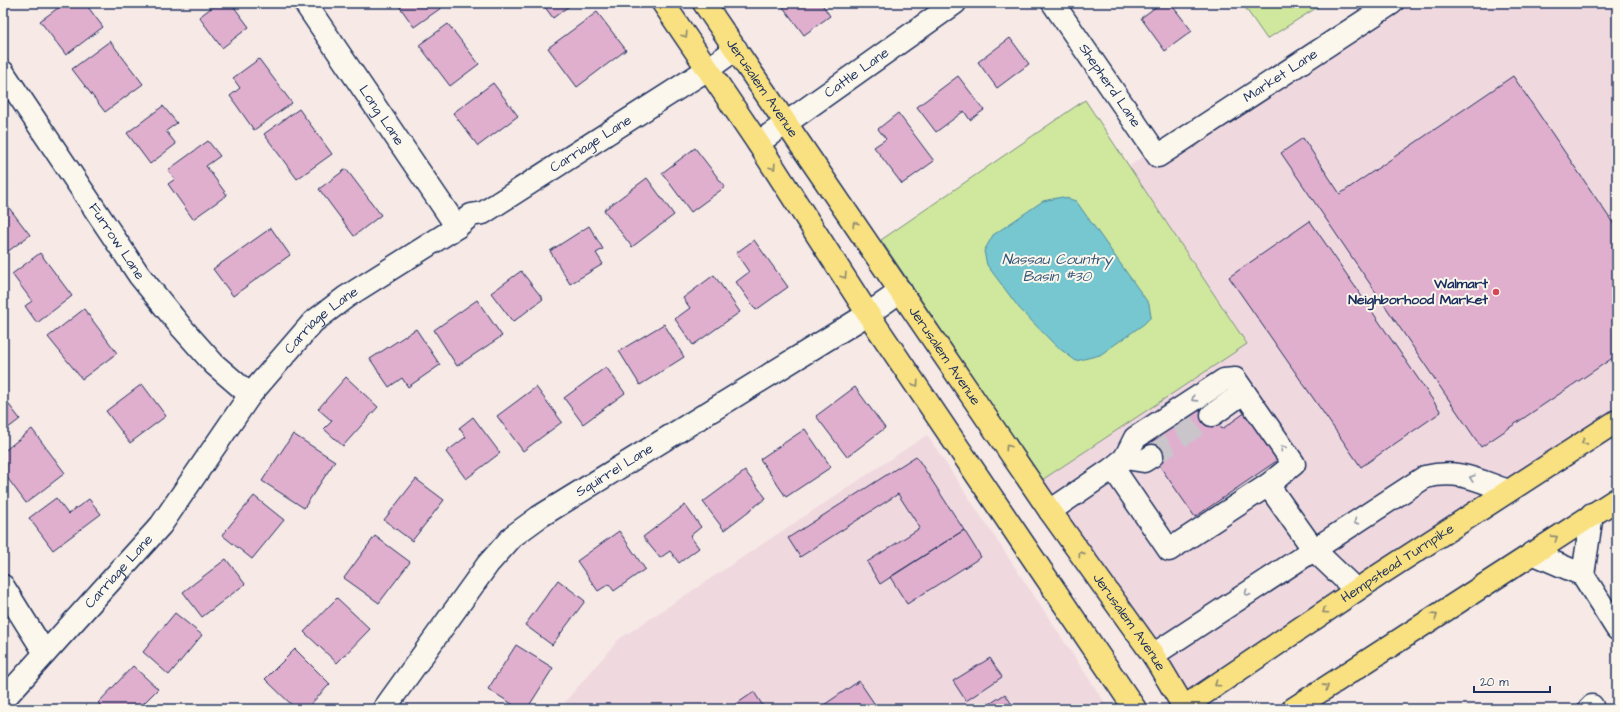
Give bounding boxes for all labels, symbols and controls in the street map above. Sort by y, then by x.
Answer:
one-way arrow [680,31,688,38]
street label: Jerusalem Avenue [721,35,803,142]
street label: Shepherd Lane [1074,39,1146,132]
street label: Cattle Lane [820,43,893,103]
street label: Market Lane [1239,44,1322,108]
street label: Long Lane [354,81,409,150]
street label: Carriage Lane [546,110,636,178]
one-way arrow [768,162,775,169]
street label: Furrow Lane [84,199,149,285]
one-way arrow [853,222,860,229]
water label: Nassau Country Basin #30 [1002,249,1114,287]
one-way arrow [839,272,846,279]
place label: Walmart Neighborhood Market [1348,274,1488,311]
street label: Carriage Lane [280,282,362,358]
marker: Walmart Neighborhood Market [1491,287,1501,297]
street label: Jerusalem Avenue [904,302,985,410]
one-way arrow [911,380,918,387]
one-way arrow [1191,395,1198,402]
one-way arrow [1581,438,1588,445]
street label: Squirrel Lane [572,439,658,502]
one-way arrow [1005,444,1013,451]
one-way arrow [1281,445,1288,452]
one-way arrow [1468,474,1475,483]
one-way arrow [1353,517,1360,525]
street label: Hempstead Turnpike [1337,519,1458,608]
street label: Carriage Lane [80,530,158,613]
one-way arrow [1551,535,1558,543]
one-way arrow [1079,552,1086,559]
street label: Jerusalem Avenue [1088,569,1171,675]
one-way arrow [1245,588,1252,595]
one-way arrow [1322,606,1329,613]
one-way arrow [1430,614,1437,621]
scale bar [1474,668,1550,694]
text: 20 m [1480,674,1509,691]
one-way arrow [1214,680,1221,687]
one-way arrow [1322,685,1329,692]

